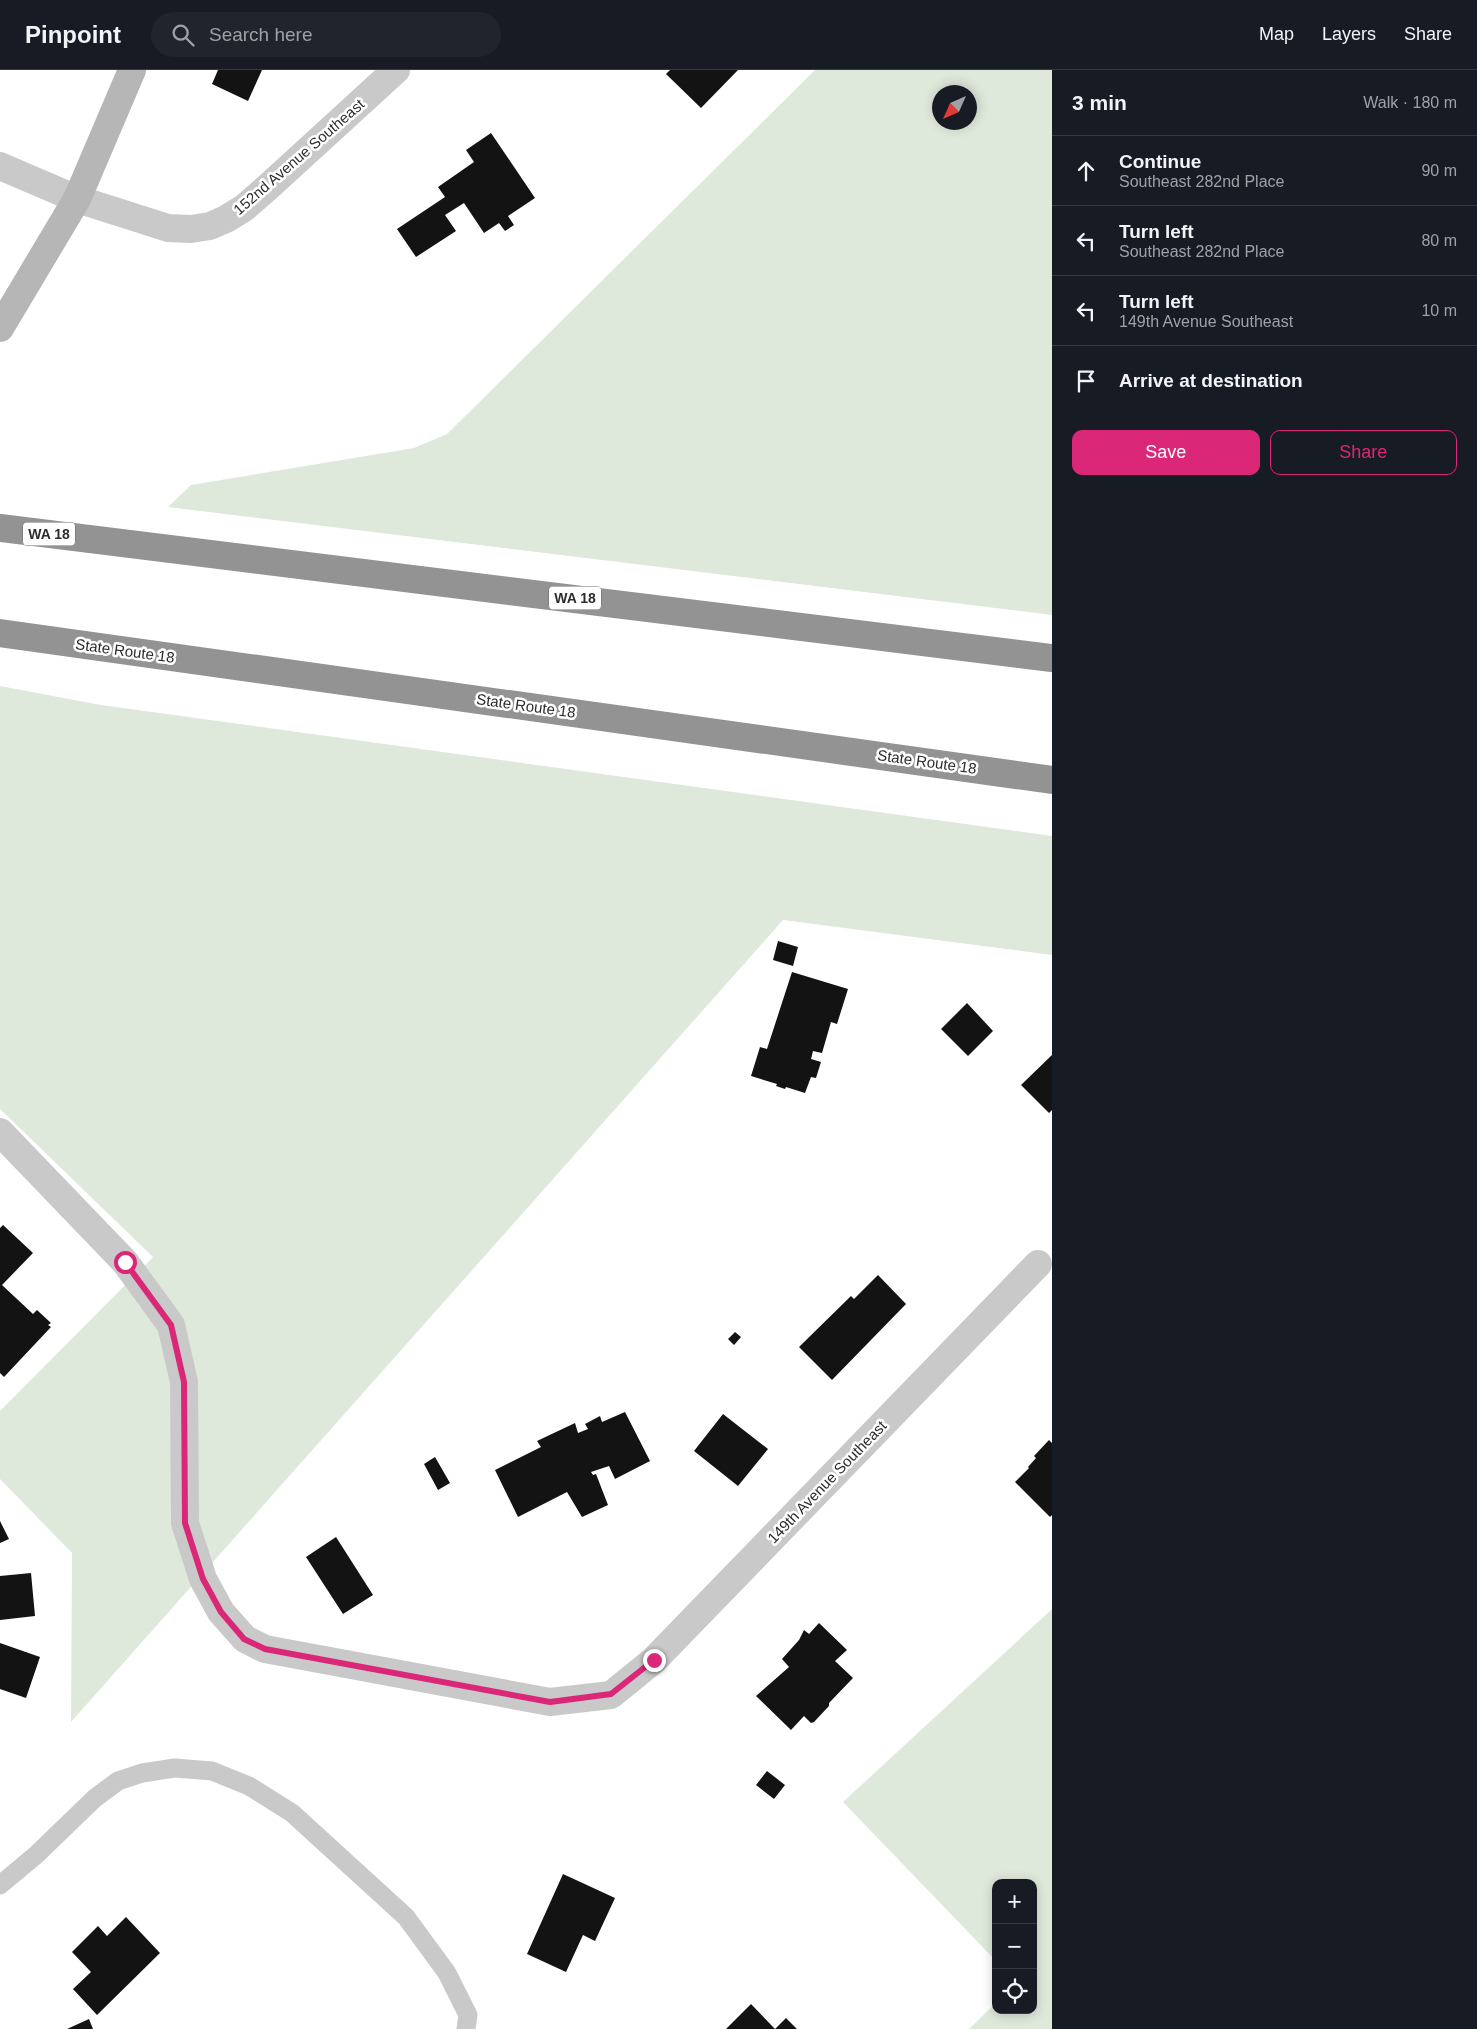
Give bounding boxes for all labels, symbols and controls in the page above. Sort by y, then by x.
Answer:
search box [151,12,501,57]
text: Pinpoint [25,21,121,48]
icon: search [169,21,197,49]
text: Search here [209,24,313,45]
text: Map [1259,24,1294,44]
text: Layers [1322,24,1376,44]
text: Share [1404,24,1452,44]
north arrow [932,85,977,130]
text: 3 min [1072,91,1127,114]
text: Walk · 180 m [1363,94,1457,111]
street label: 152nd Avenue Southeast [230,95,368,218]
text: Continue [1119,151,1201,172]
icon: ahead [1072,157,1100,185]
text: 90 m [1421,162,1457,179]
text: Southeast 282nd Place [1119,173,1284,190]
text: Turn left [1119,221,1194,242]
icon: left [1072,227,1100,255]
text: 80 m [1421,232,1457,249]
text: Southeast 282nd Place [1119,243,1284,260]
text: Turn left [1119,291,1194,312]
icon: left [1072,297,1100,325]
text: 10 m [1421,302,1457,319]
text: 149th Avenue Southeast [1119,313,1293,330]
icon: arrive [1072,367,1100,395]
text: Arrive at destination [1119,370,1303,391]
button: Save [1072,430,1260,475]
button: Share [1270,430,1457,475]
road number: WA 18 [23,522,75,546]
road number: WA 18 [549,586,601,610]
street label: State Route 18 [74,635,176,666]
street label: State Route 18 [475,690,577,721]
street label: State Route 18 [876,746,978,777]
route start [114,1251,137,1274]
street label: 149th Avenue Southeast [764,1416,890,1546]
route end [643,1649,666,1672]
map controls [992,1879,1037,2014]
button: + [992,1879,1037,1924]
button: − [992,1924,1037,1969]
button: locate [992,1969,1037,2014]

